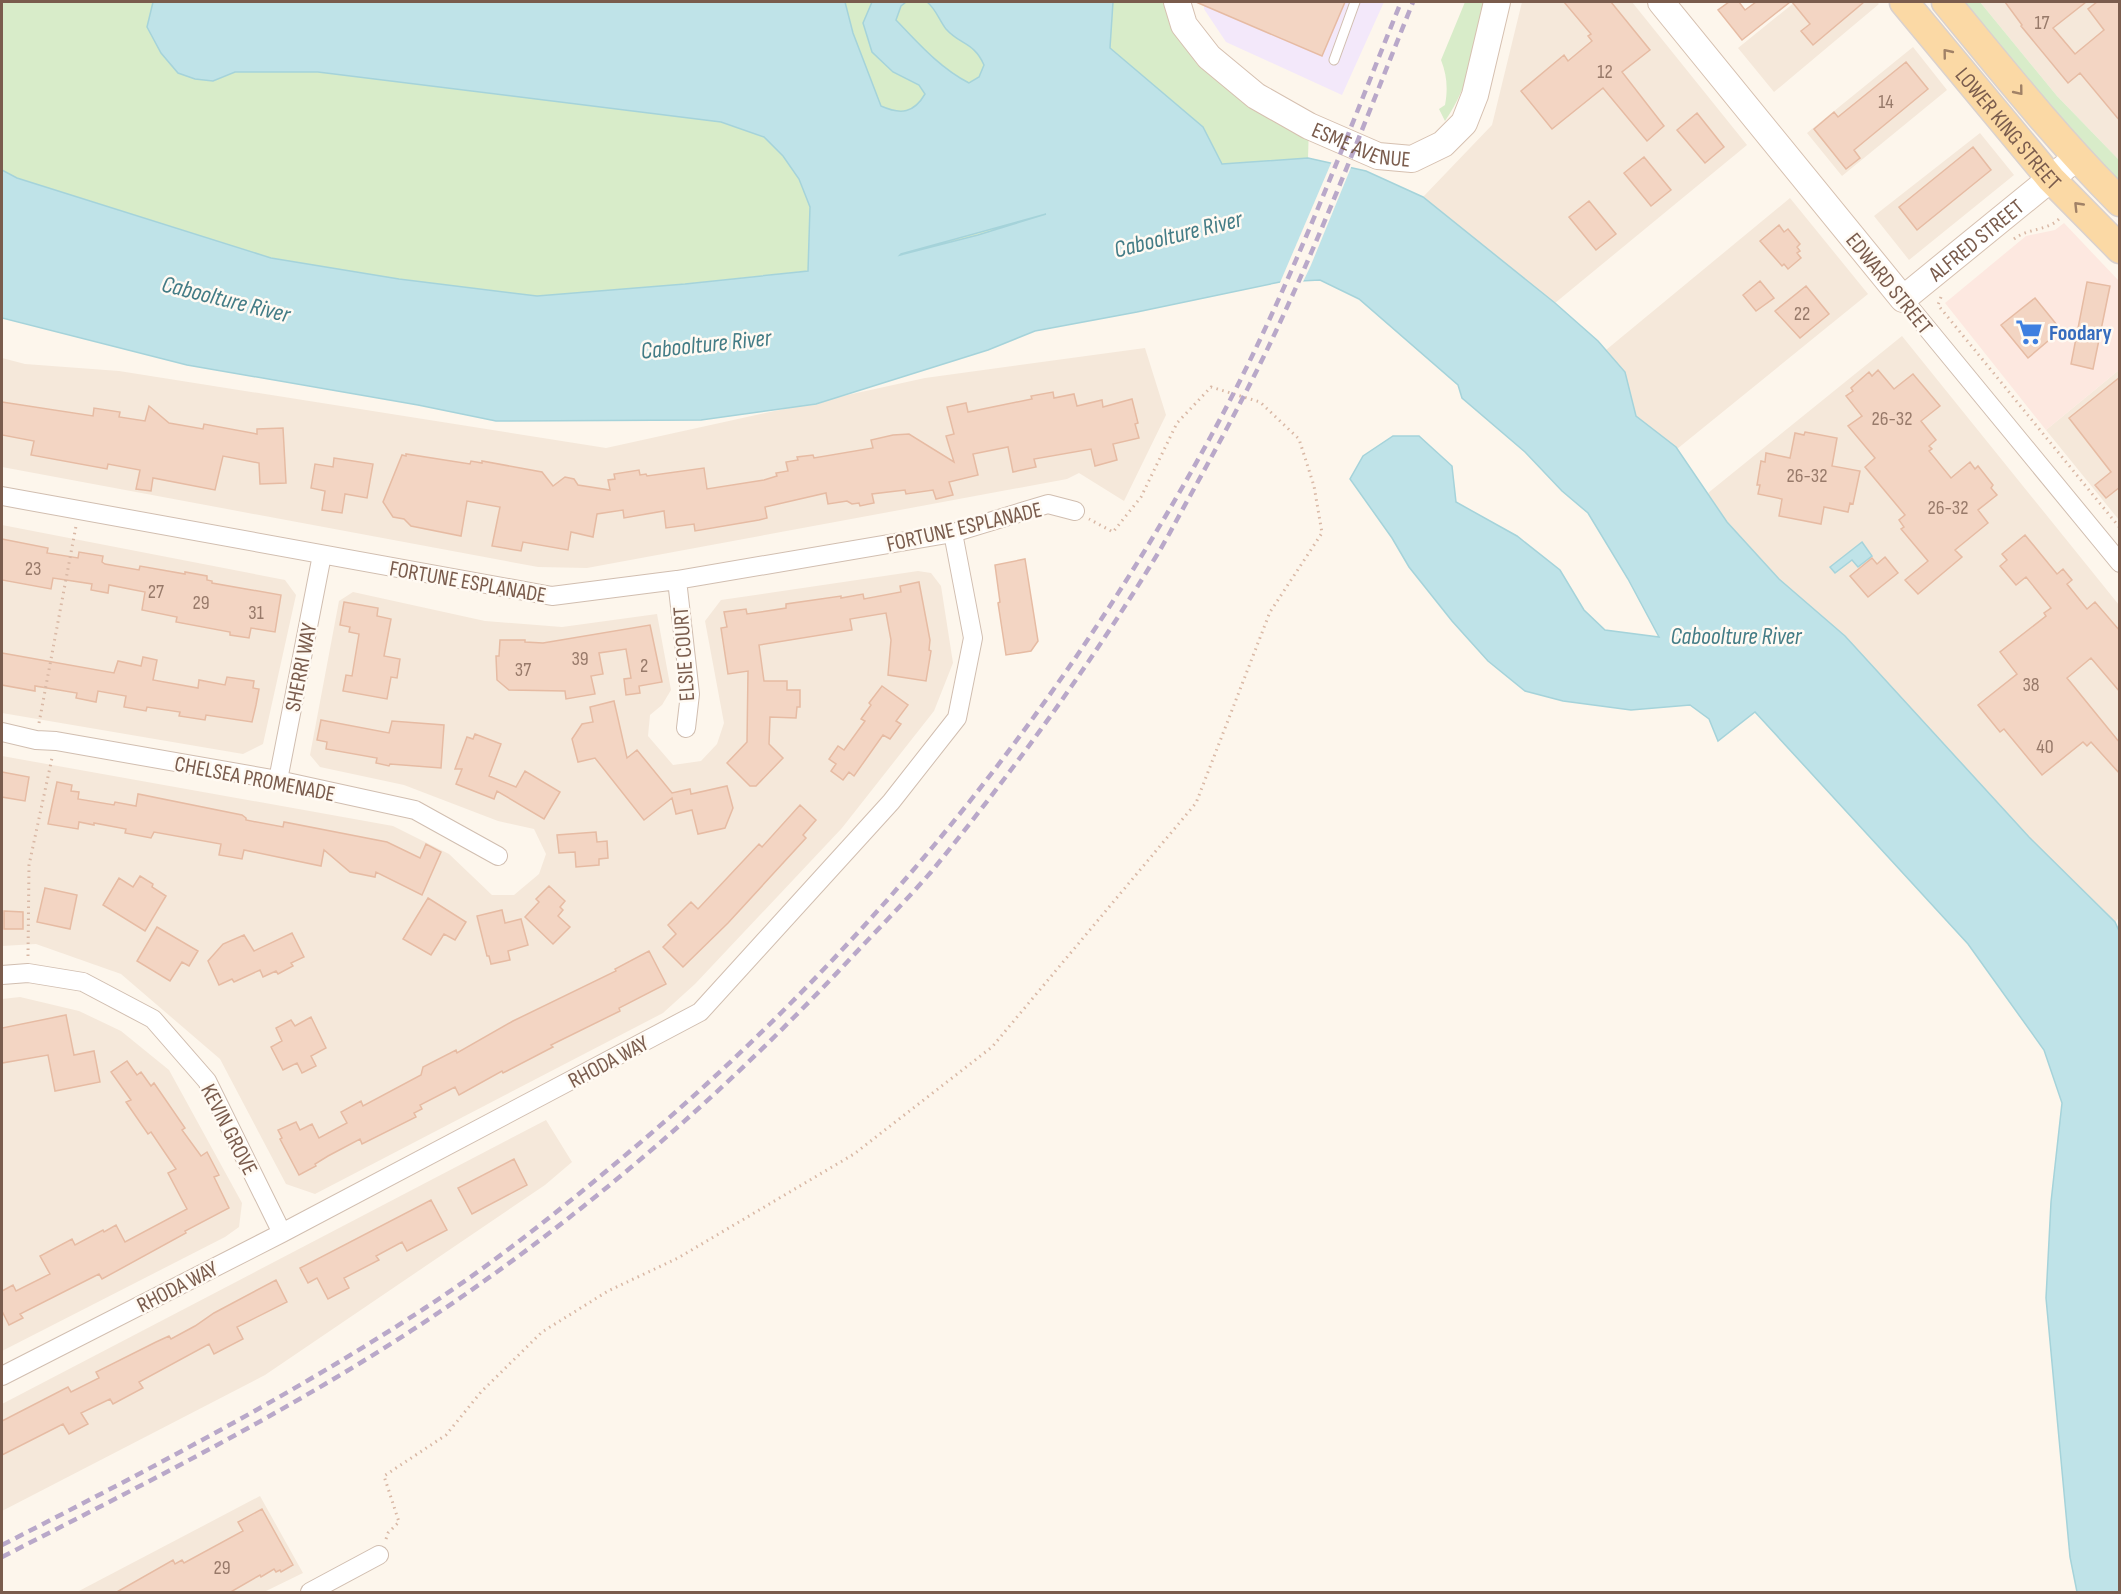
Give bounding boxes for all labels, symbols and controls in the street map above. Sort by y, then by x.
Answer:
house number: 17 [2035,11,2049,35]
one-way arrow [1943,49,1954,60]
house number: 12 [1597,60,1613,84]
street label: LOWER KING STREET [1949,62,2066,196]
one-way arrow [2012,84,2023,95]
house number: 14 [1878,90,1894,114]
street label: ESME AVENUE [1307,117,1412,174]
street label: ALFRED STREET [1923,194,2030,288]
one-way arrow [2075,203,2086,214]
water label: Caboolture River [1111,204,1246,264]
street label: EDWARD STREET [1840,228,1938,340]
water label: Caboolture River [159,270,294,330]
house number: 22 [1794,302,1810,326]
supermarket icon: Foodary [2014,317,2044,347]
place label: Foodary [2049,320,2112,347]
water label: Caboolture River [639,323,774,366]
house number: 26-32 [1872,407,1913,431]
house number: 26-32 [1787,464,1828,488]
street label: FORTUNE ESPLANADE [884,496,1045,558]
house number: 26-32 [1928,496,1969,520]
street label: FORTUNE ESPLANADE [387,555,548,610]
house number: 23 [25,557,41,581]
house number: 27 [148,580,164,604]
house number: 29 [192,591,210,615]
house number: 31 [248,601,264,625]
street label: ELSIE COURT [668,606,701,702]
street label: SHERRI WAY [280,621,323,714]
water label: Caboolture River [1670,622,1803,651]
house number: 39 [571,647,589,671]
house number: 2 [640,654,648,678]
house number: 37 [515,658,531,682]
house number: 38 [2022,673,2040,697]
house number: 40 [2036,735,2054,759]
street label: CHELSEA PROMENADE [172,751,337,808]
street label: RHODA WAY [564,1030,653,1095]
street label: KEVIN GROVE [194,1080,263,1180]
street label: RHODA WAY [133,1256,223,1319]
house number: 29 [213,1556,231,1580]

